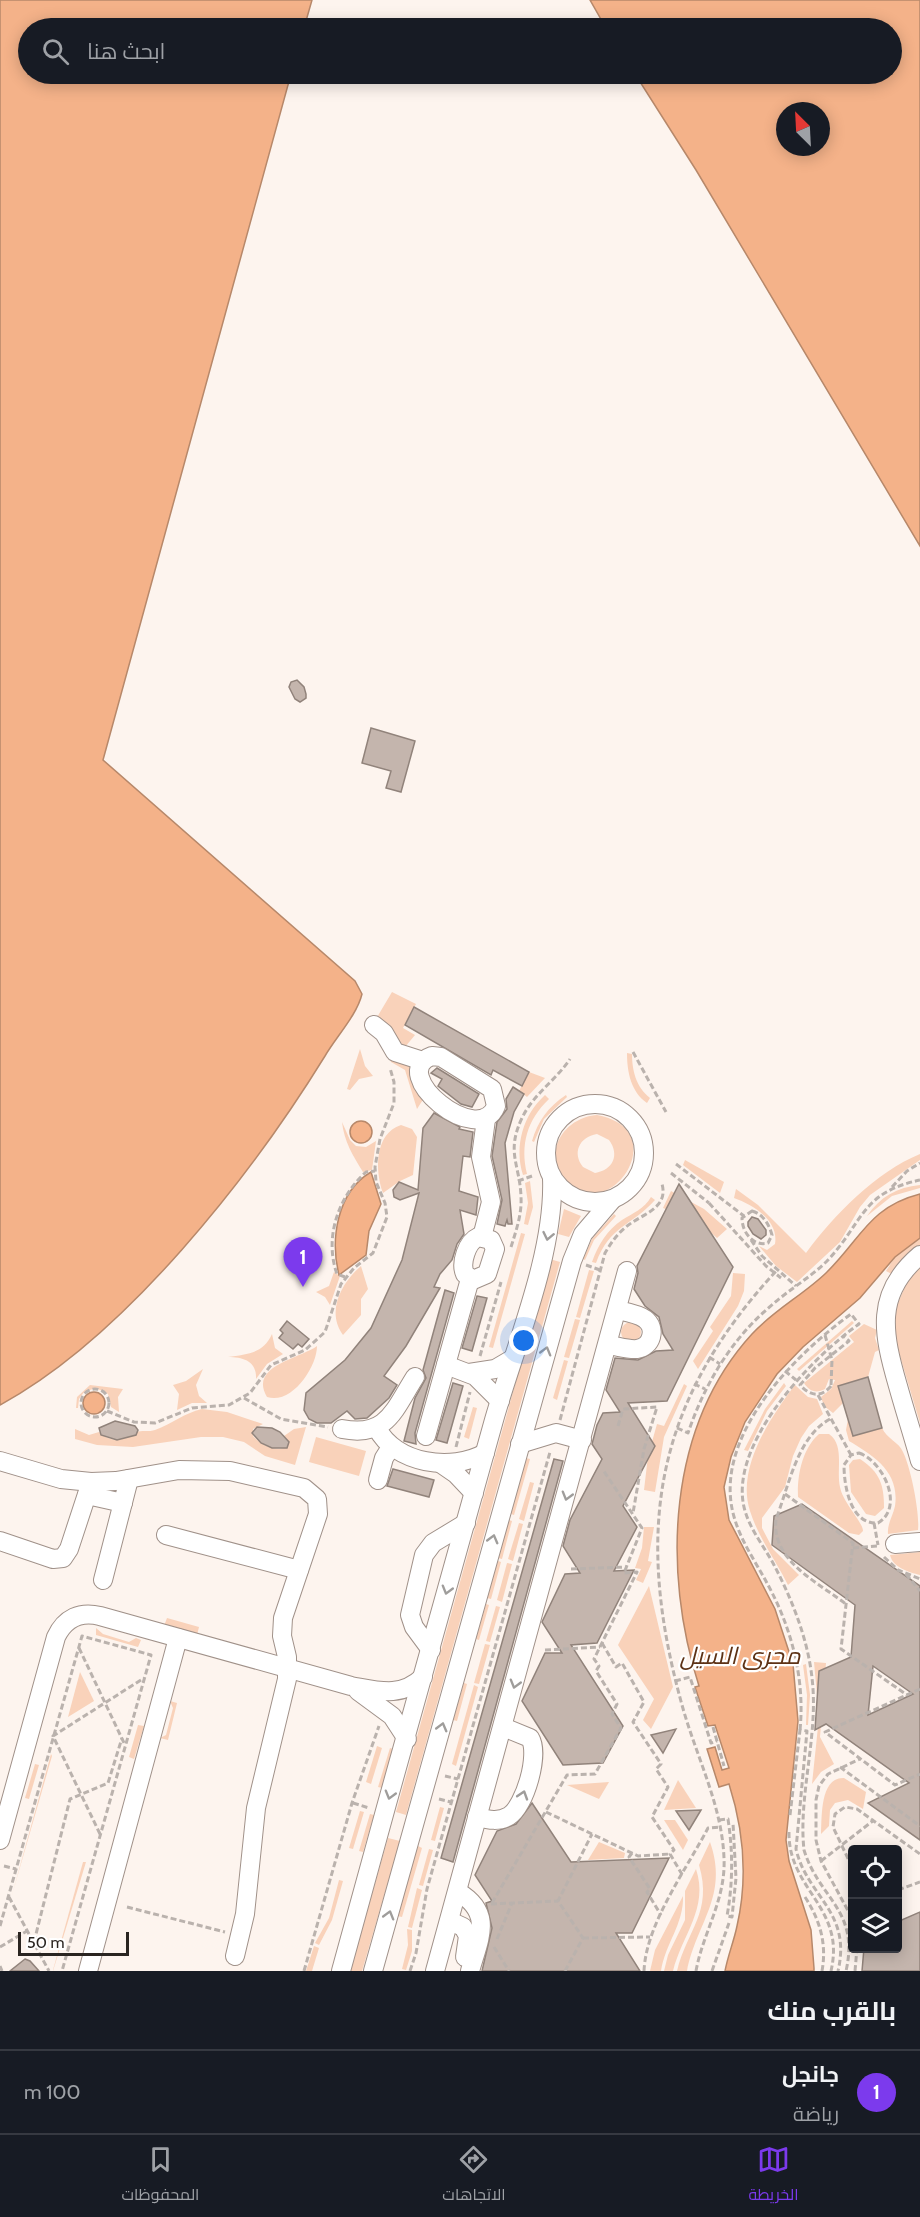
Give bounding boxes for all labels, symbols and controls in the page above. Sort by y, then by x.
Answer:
search box [18,18,902,84]
icon: search [39,35,72,68]
text: ابحث هنا [87,38,165,65]
north arrow [776,102,830,156]
one-way arrow [542,1231,555,1241]
pin: 1 [284,1238,322,1287]
your location [509,1326,538,1355]
one-way arrow [539,1346,551,1357]
one-way arrow [562,1490,574,1501]
one-way arrow [486,1534,499,1544]
one-way arrow [442,1585,455,1595]
water label: مجرى السيل [680,1641,801,1670]
one-way arrow [509,1679,522,1689]
one-way arrow [434,1722,447,1732]
one-way arrow [385,1789,397,1800]
one-way arrow [515,1790,528,1801]
map controls [848,1845,902,1953]
button: locate [848,1845,902,1899]
button: layers [848,1899,902,1953]
one-way arrow [381,1910,394,1920]
scale bar [18,1929,129,1956]
text: 50 m [27,1933,64,1952]
text: بالقرب منك [768,1995,896,2027]
text: جانجل [782,2061,839,2088]
text: 100 m [24,2080,81,2104]
text: 1 [873,2080,880,2104]
text: رياضة [793,2102,839,2126]
tab: المحفوظات [121,2143,199,2209]
tab: الاتجاهات [442,2143,506,2209]
tab: الخريطة [749,2143,799,2209]

